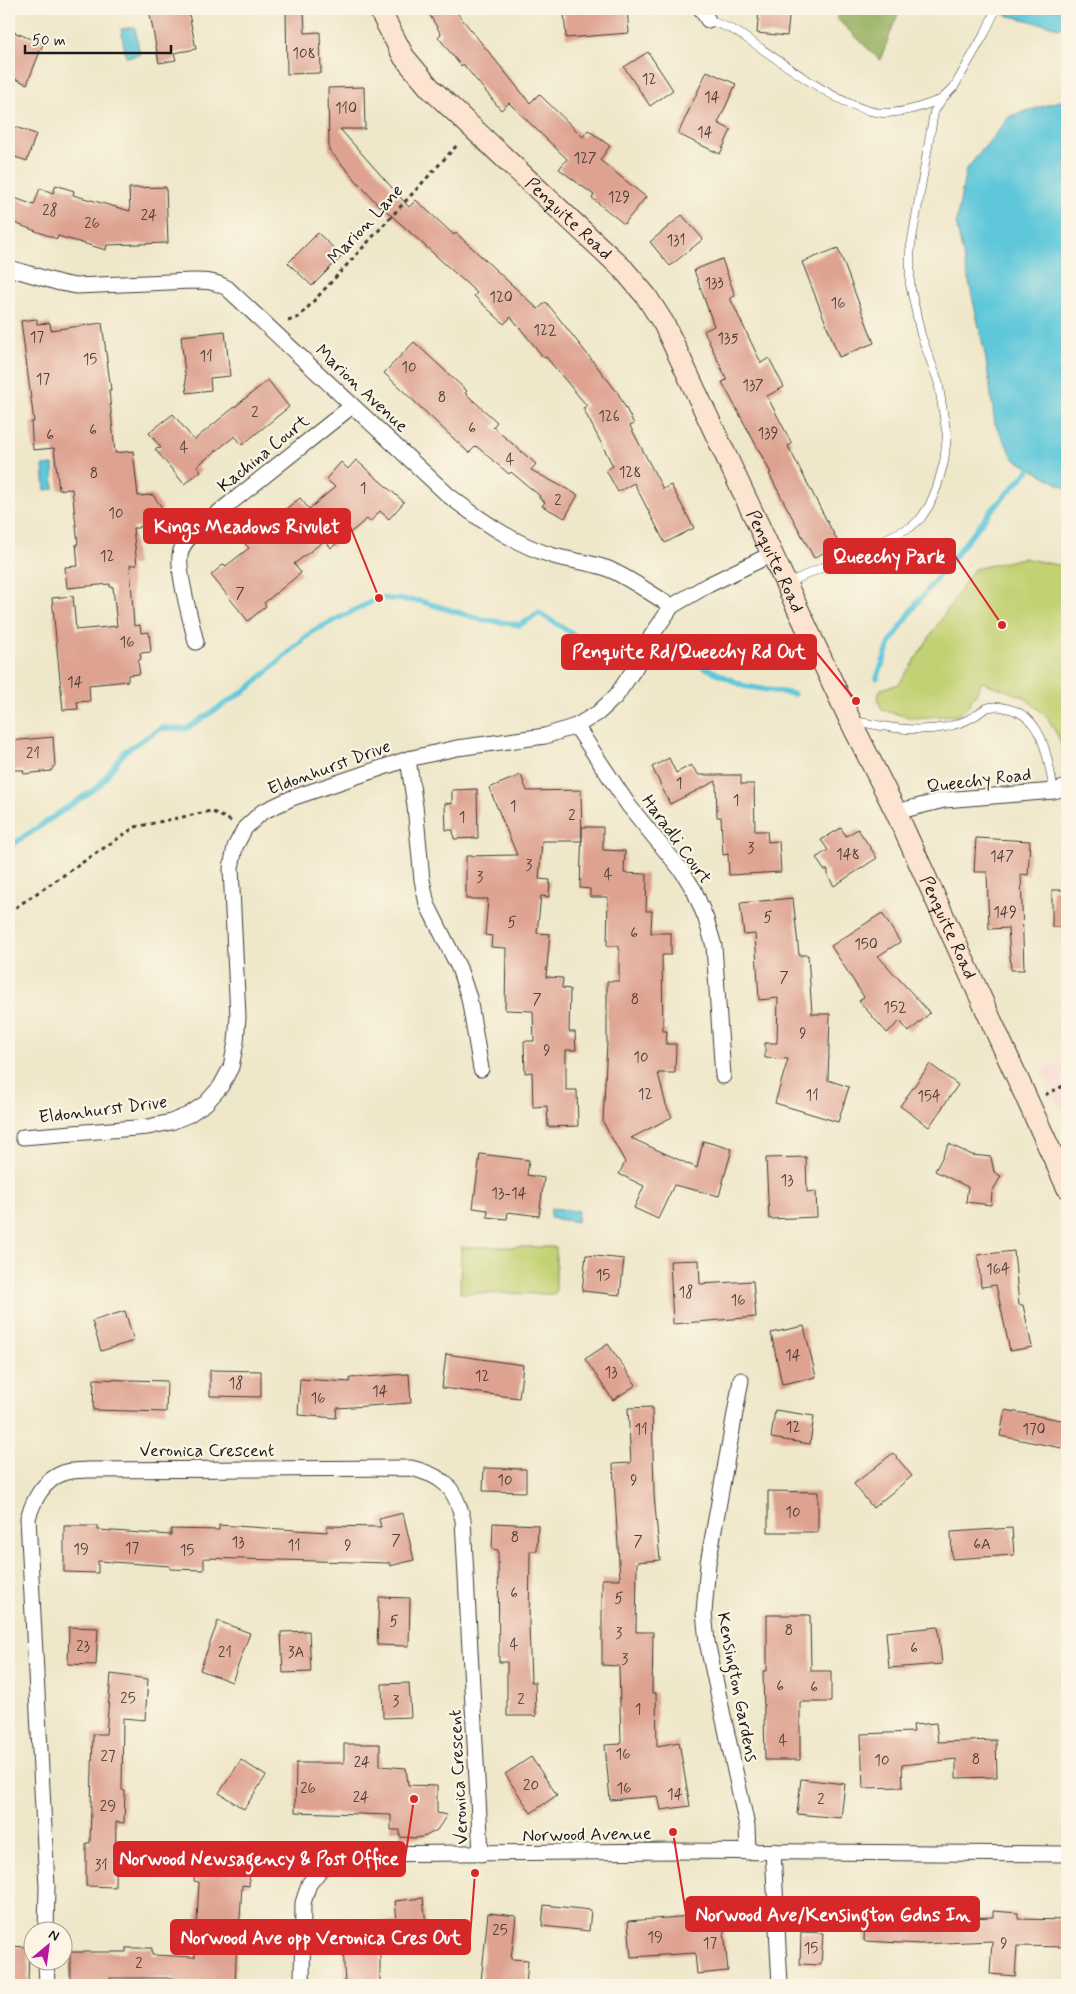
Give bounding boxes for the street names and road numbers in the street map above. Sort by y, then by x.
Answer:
street label: Penquite Road [520,172,617,266]
street label: Marion Lane [322,179,409,270]
street label: Marion Avenue [310,339,413,438]
street label: Kachina Court [213,409,315,498]
street label: Penquite Road [740,506,809,617]
street label: Eldonhurst Drive [265,735,394,801]
street label: Queechy Road [926,763,1033,799]
street label: Haradli Court [636,790,717,889]
street label: Penquite Road [914,872,982,983]
street label: Eldonhurst Drive [38,1090,169,1130]
street label: Veronica Crescent [139,1439,275,1463]
street label: Kensington Gardens [709,1610,763,1765]
street label: Veronica Crescent [443,1709,475,1845]
street label: Norwood Avenue [522,1822,652,1848]

